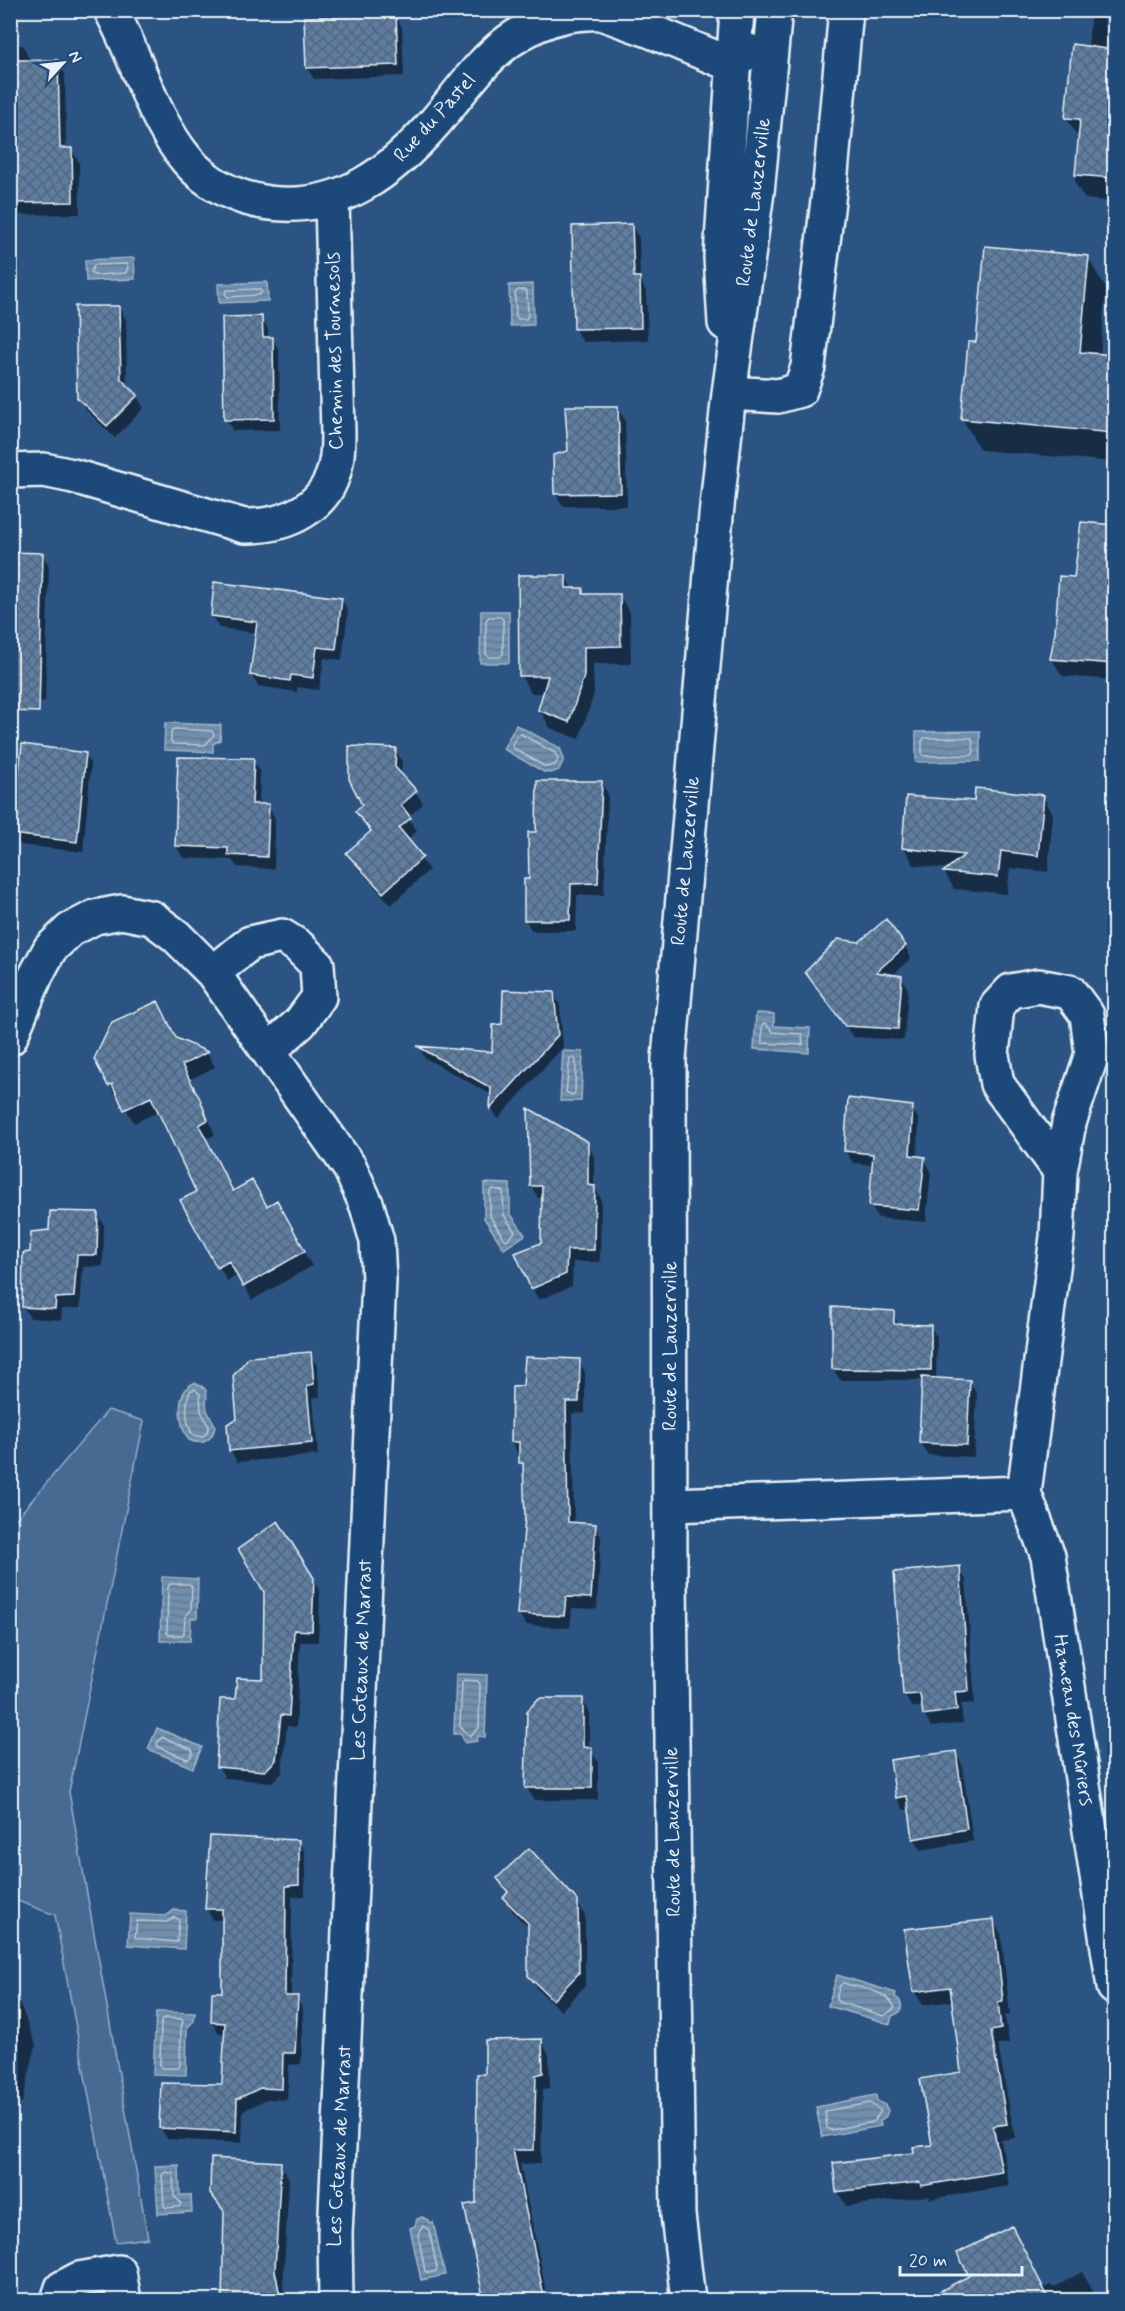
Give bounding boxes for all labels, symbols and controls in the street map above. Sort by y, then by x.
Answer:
north arrow [33,33,93,93]
text: N [63,47,87,66]
street label: Rue du Pastel [388,68,482,168]
street label: Route de Lauzerville [730,116,778,288]
street label: Chemin des Tournesols [320,252,350,450]
street label: Route de Lauzerville [665,775,707,947]
street label: Route de Lauzerville [657,1261,684,1431]
street label: Les Coteaux de Marrast [345,1558,379,1762]
street label: Hameau des Mûriers [1046,1632,1100,1808]
street label: Route de Lauzerville [658,1747,688,1917]
street label: Les Coteaux de Marrast [321,2044,359,2248]
scale bar [900,2239,1022,2277]
text: 20 m [909,2249,947,2273]

